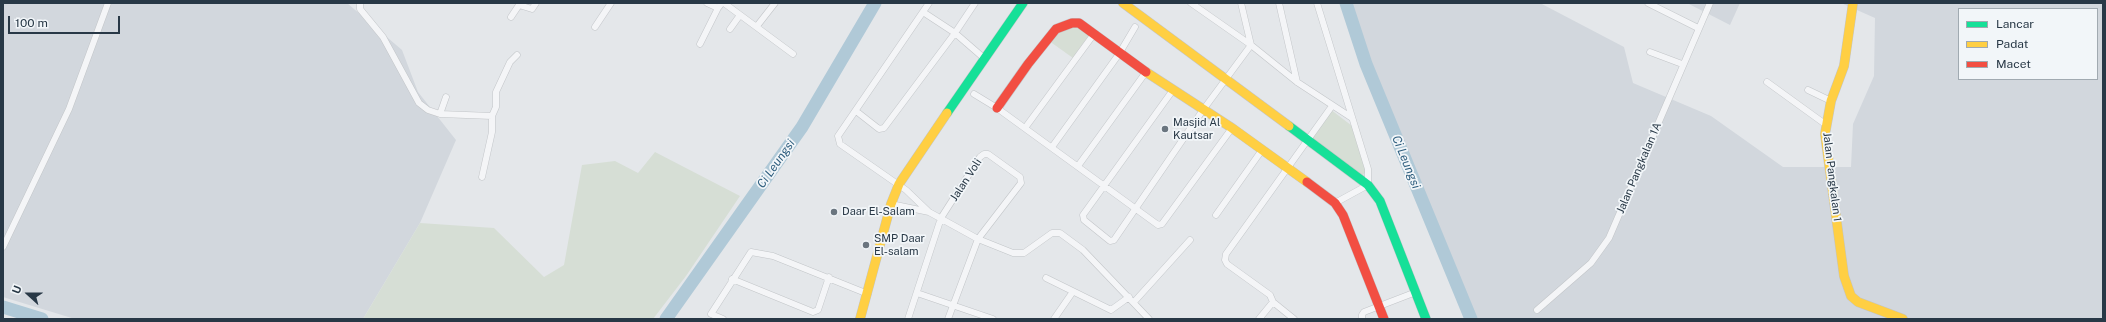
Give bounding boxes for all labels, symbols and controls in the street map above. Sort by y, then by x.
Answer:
scale bar [10,8,122,34]
legend [1958,8,2098,80]
text: 100 m [15,16,48,30]
text: Lancar [1996,17,2034,31]
text: Padat [1996,37,2028,51]
text: Macet [1996,57,2031,71]
place label: Masjid Al Kautsar [1173,116,1220,142]
street label: Jalan Pangkalan 1A [1614,120,1664,216]
marker: Masjid Al Kautsar [1160,124,1170,134]
street label: Jalan Pangkalan 1 [1820,132,1844,222]
water label: Ci Leungsi [1389,133,1423,191]
water label: Ci Leungsi [754,137,798,191]
street label: Jalan Voli [947,156,985,204]
place label: Daar El-Salam [842,205,915,219]
marker: Daar El-Salam [829,207,839,217]
place label: SMP Daar El-salam [874,232,925,258]
marker: SMP Daar El-salam [861,240,871,250]
north arrow [8,274,48,314]
text: U [10,284,24,296]

